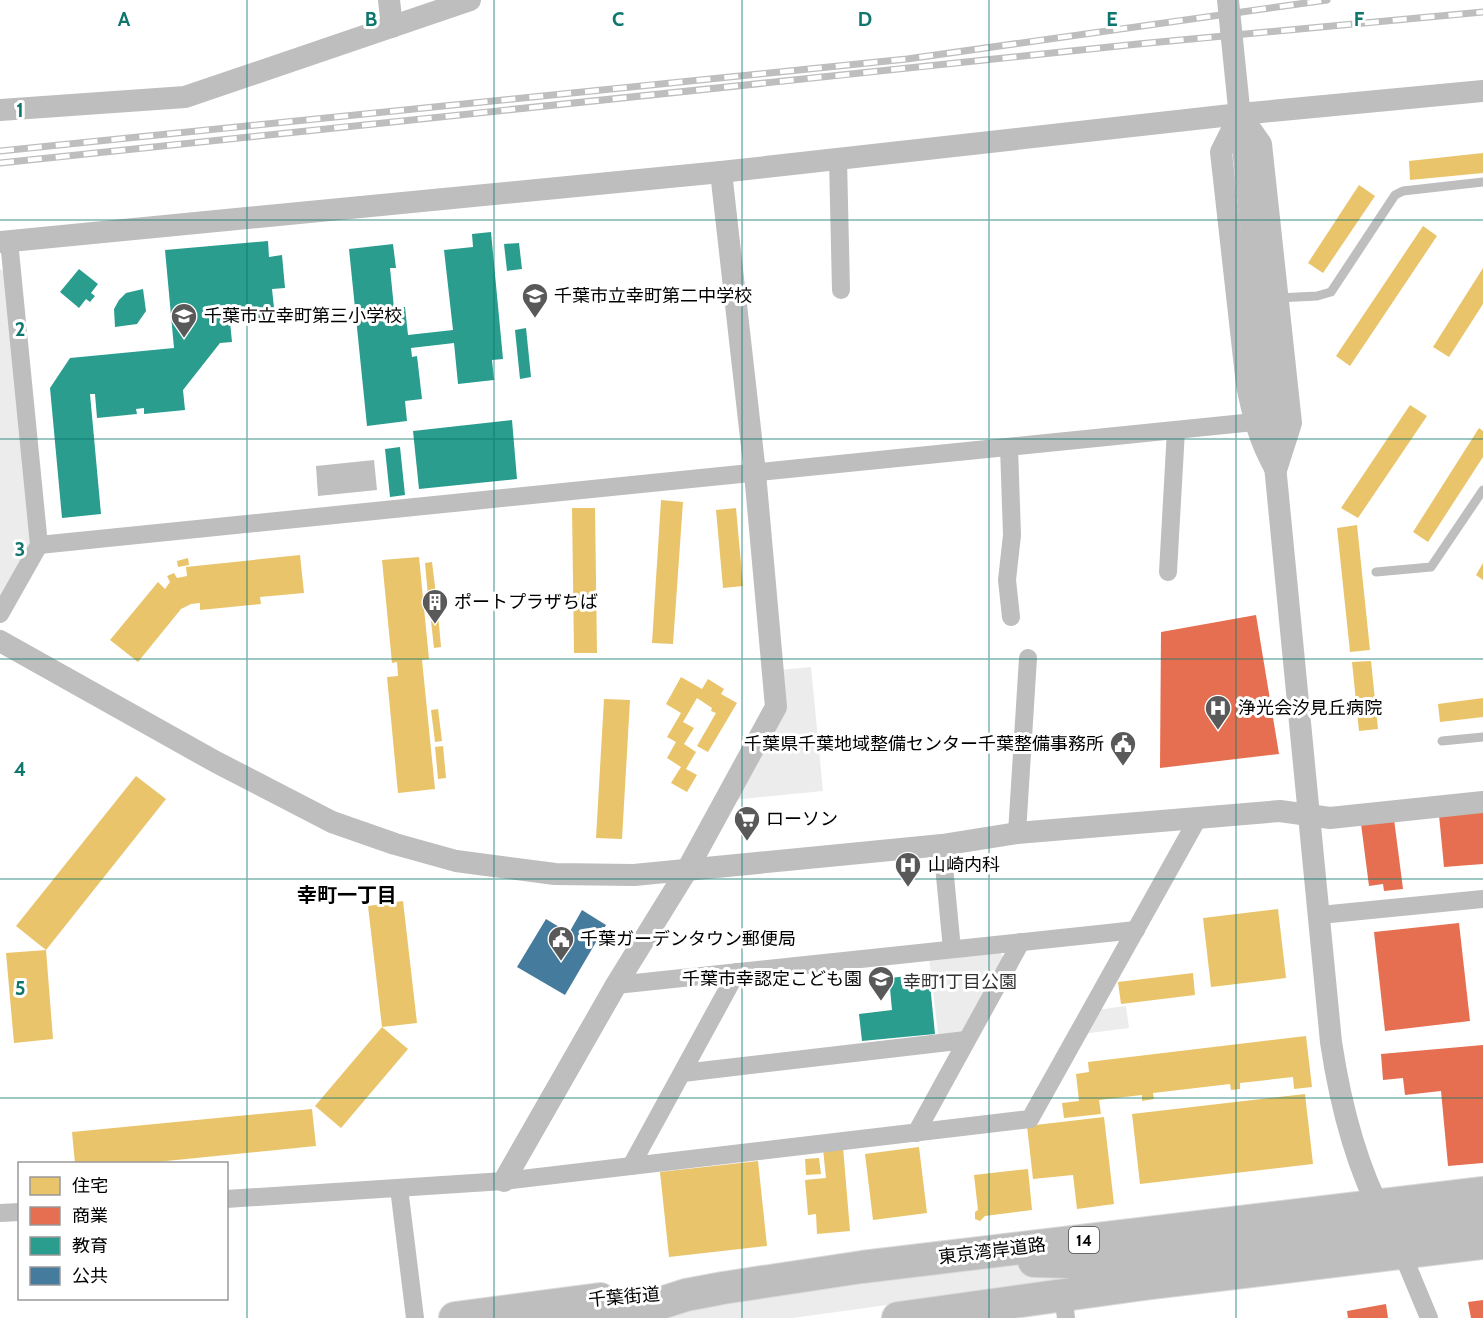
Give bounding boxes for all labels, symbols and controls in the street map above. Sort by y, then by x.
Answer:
text: A [118,7,131,31]
text: B [365,7,377,31]
text: C [612,7,624,31]
text: D [858,7,872,31]
text: E [1106,7,1118,31]
text: F [1354,7,1365,31]
text: 1 [16,98,24,122]
school or university icon: 千葉市立幸町第二中学校 [520,281,550,319]
place label: 千葉市立幸町第二中学校 [554,285,752,307]
school or university icon: 千葉市立幸町第三小学校 [169,301,199,339]
place label: 千葉市立幸町第三小学校 [204,305,402,327]
text: 2 [15,317,25,341]
text: 3 [15,537,25,561]
building icon: ポートプラザちば [420,587,450,625]
place label: ポートプラザちば [454,591,598,613]
hospital icon: 浄光会汐見丘病院 [1203,693,1233,731]
place label: 浄光会汐見丘病院 [1238,697,1382,719]
public building icon: 千葉県千葉地域整備センター千葉整備事務所 [1108,729,1138,767]
place label: 千葉県千葉地域整備センター千葉整備事務所 [744,733,1104,755]
text: 4 [14,757,26,781]
supermarket icon: ローソン [732,804,762,842]
place label: ローソン [766,808,838,830]
hospital icon: 山崎内科 [893,850,923,888]
place label: 山崎内科 [928,854,1000,876]
district label: 幸町一丁目 [297,883,397,907]
public building icon: 千葉ガーデンタウン郵便局 [546,924,576,962]
place label: 千葉ガーデンタウン郵便局 [580,928,796,950]
school or university icon: 千葉市幸認定こども園 [866,964,896,1002]
place label: 千葉市幸認定こども園 [682,968,862,990]
park label: 幸町1丁目公園 [903,971,1017,993]
text: 5 [15,976,25,1000]
legend [18,1162,228,1300]
text: 住宅 [72,1175,108,1197]
text: 商業 [72,1205,108,1227]
road number: 14 [1069,1227,1099,1253]
street label: 東京湾岸道路 [937,1234,1047,1268]
text: 教育 [72,1235,108,1257]
text: 公共 [72,1265,108,1287]
street label: 千葉街道 [587,1283,661,1311]

